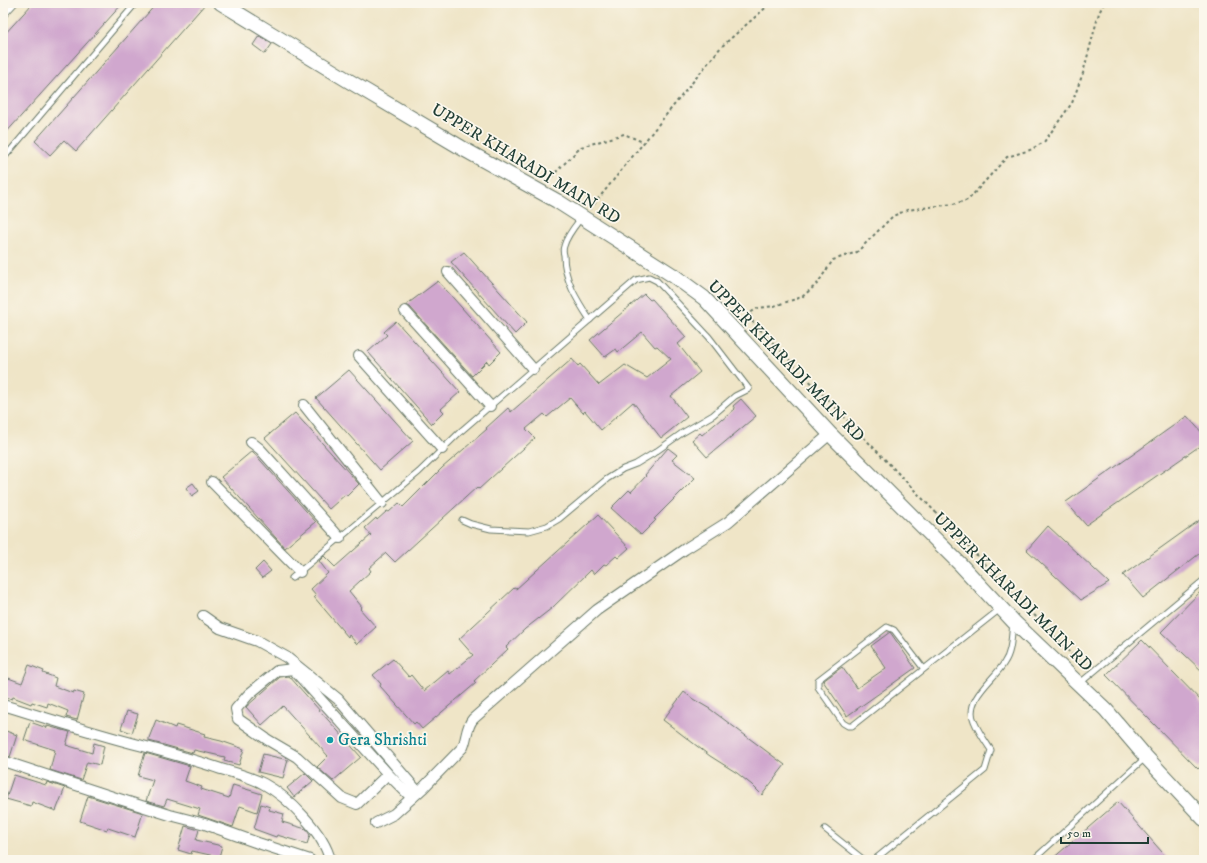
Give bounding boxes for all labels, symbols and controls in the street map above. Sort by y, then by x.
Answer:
street label: UPPER KHARADI MAIN RD [427,99,625,229]
street label: UPPER KHARADI MAIN RD [703,275,869,447]
street label: UPPER KHARADI MAIN RD [928,507,1098,677]
place label: Gera Shrishti [338,729,427,751]
marker: Gera Shrishti [325,735,335,745]
scale bar [1061,819,1148,845]
text: 50 m [1067,826,1091,841]

